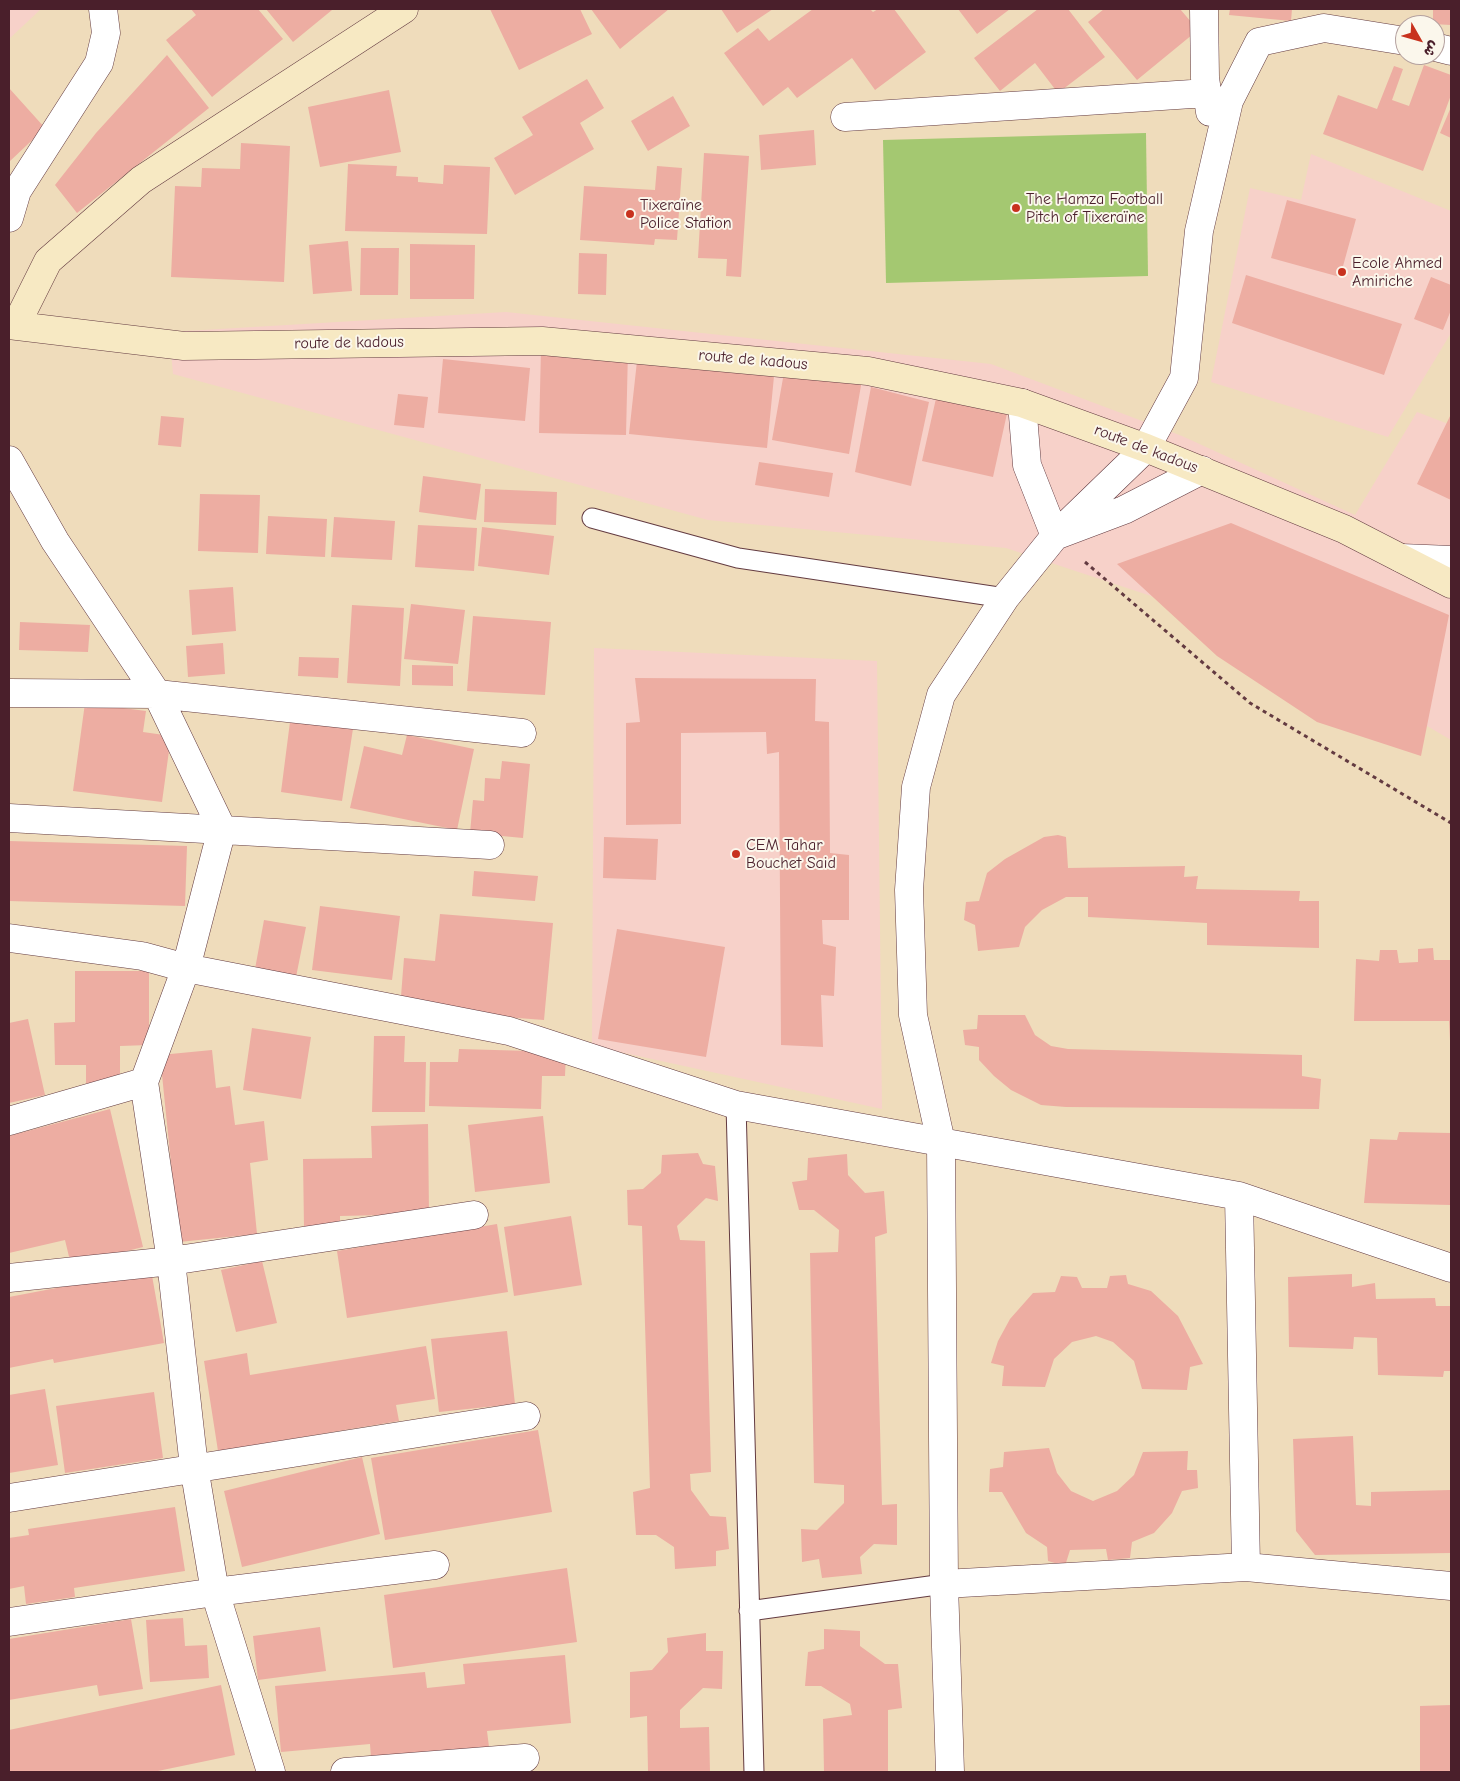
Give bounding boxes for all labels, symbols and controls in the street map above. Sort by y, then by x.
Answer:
north arrow [1395,15,1445,65]
text: ش [1420,38,1443,60]
place label: The Hamza Football Pitch of Tixeraïne [1026,189,1163,227]
place label: Tixeraïne Police Station [640,195,732,233]
marker: The Hamza Football Pitch of Tixeraïne [1010,202,1022,214]
marker: Tixeraïne Police Station [624,208,636,220]
place label: Ecole Ahmed Amiriche [1352,253,1442,291]
marker: Ecole Ahmed Amiriche [1336,266,1348,278]
street label: route de kadous [294,332,404,354]
street label: route de kadous [698,346,808,374]
street label: route de kadous [1091,420,1201,478]
place label: CEM Tahar Bouchet Said [746,835,836,873]
marker: CEM Tahar Bouchet Said [730,848,742,860]

